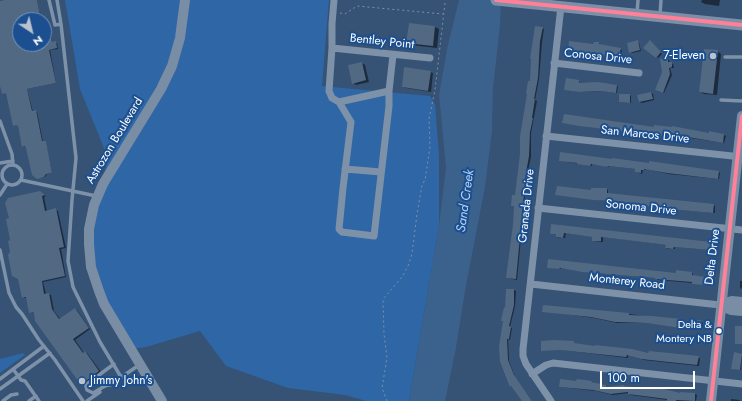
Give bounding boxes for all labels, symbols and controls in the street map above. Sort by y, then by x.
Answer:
north arrow [12,12,52,52]
street label: Bentley Point [349,31,415,53]
text: N [30,32,46,50]
street label: Conosa Drive [563,46,633,68]
place label: 7-Eleven [663,49,705,63]
marker: 7-Eleven [708,51,718,61]
street label: Astrozon Boulevard [84,95,146,187]
street label: San Marcos Drive [600,123,690,147]
street label: Granada Drive [516,168,538,244]
water label: Sand Creek [454,169,478,233]
street label: Sonoma Drive [605,197,677,219]
street label: Delta Drive [702,228,724,286]
street label: Monterey Road [588,271,666,293]
place label: Delta & Montery NB [656,318,712,344]
marker: Delta & Montery NB [714,326,724,336]
scale bar [602,363,697,389]
text: 100 m [607,369,640,387]
place label: Jimmy John's [90,374,152,388]
marker: Jimmy John's [77,376,87,386]

